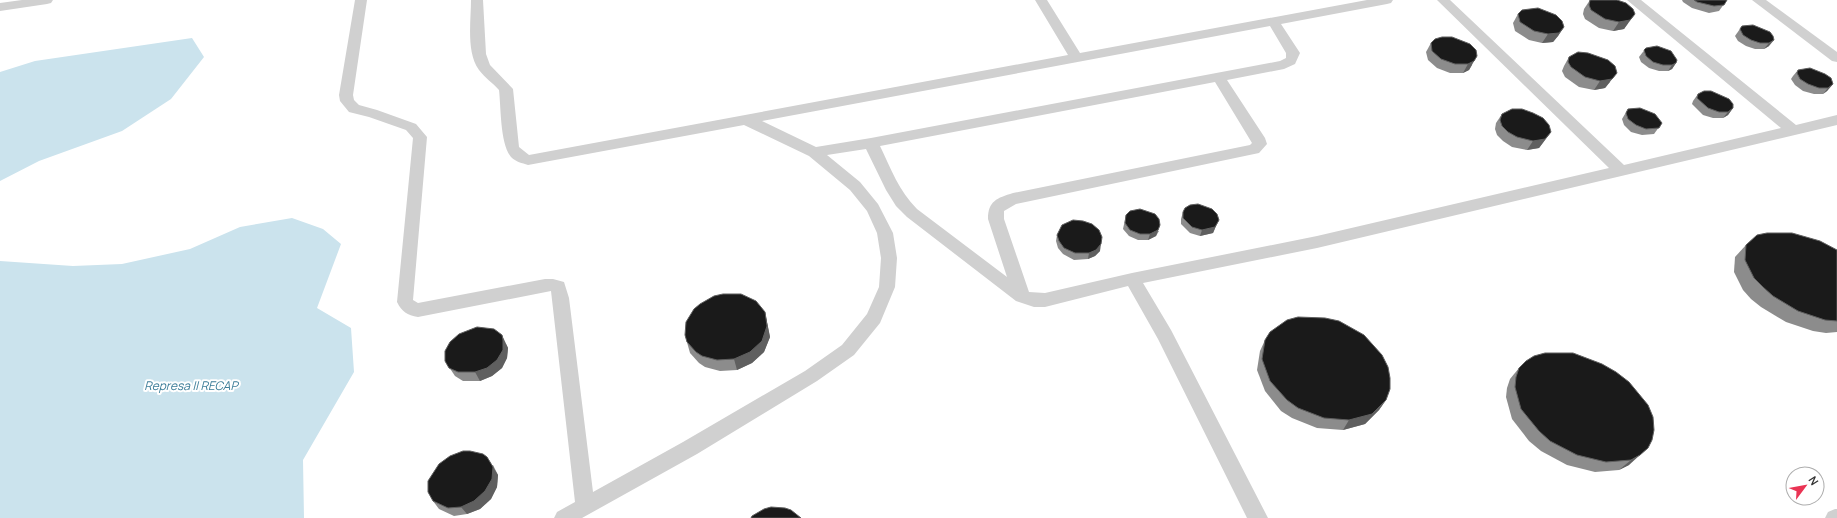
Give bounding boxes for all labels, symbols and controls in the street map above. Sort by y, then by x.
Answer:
water label: Represa II RECAP [144,377,239,394]
north arrow [1785,466,1825,506]
text: N [1805,473,1822,488]

